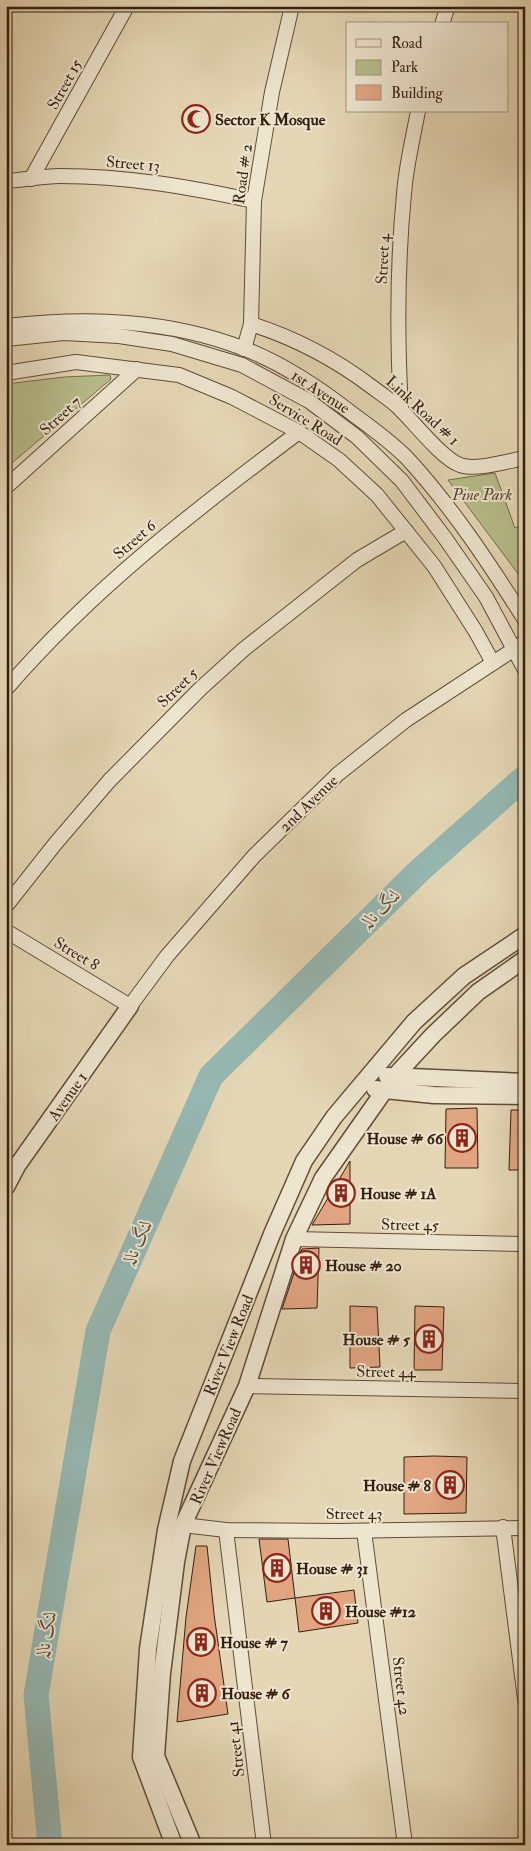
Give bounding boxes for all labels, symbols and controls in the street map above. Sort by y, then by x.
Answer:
legend [346,22,508,112]
text: Road [391,34,423,53]
street label: Street 15 [43,56,87,113]
text: Park [391,58,418,77]
text: Building [391,84,443,103]
mosque icon: Sector K Mosque [181,104,211,134]
place label: Sector K Mosque [215,110,326,131]
street label: Road # 2 [229,143,257,206]
street label: Street 13 [105,152,161,176]
street label: Street 4 [372,232,394,285]
street label: 1st Avenue [287,365,354,418]
street label: Link Road # 1 [381,371,463,450]
street label: Service Road [265,389,346,450]
street label: Street 7 [36,391,86,440]
park label: Pine Park [451,485,512,505]
street label: Street 6 [109,515,161,564]
street label: Street 5 [153,664,202,712]
street label: 2nd Avenue [275,771,342,837]
water label: لنگ نالہ [354,883,406,935]
street label: Street 8 [50,933,103,975]
street label: Avenue 1 [43,1068,92,1126]
building icon: House # 66 [447,1123,477,1153]
place label: House # 66 [366,1129,445,1149]
building icon: House # 1A [326,1178,356,1208]
place label: House # 1A [360,1184,437,1204]
street label: Street 45 [381,1214,439,1236]
water label: لنگ نالہ [116,1216,158,1270]
building icon: House # 20 [291,1250,321,1280]
place label: House # 20 [325,1256,402,1276]
street label: River View Road [200,1292,258,1399]
building icon: House # 5 [414,1324,444,1354]
place label: House # 5 [343,1330,411,1350]
street label: Street 44 [356,1361,417,1383]
street label: River ViewRoad [186,1405,246,1508]
building icon: House # 8 [435,1470,465,1500]
place label: House # 8 [363,1476,431,1496]
street label: Street 43 [326,1504,382,1524]
building icon: House # 31 [262,1553,292,1583]
place label: House # 31 [296,1559,369,1579]
building icon: House #12 [311,1596,341,1626]
place label: House #12 [345,1602,416,1622]
water label: لنگ نالہ [30,1609,62,1661]
building icon: House # 7 [186,1627,216,1657]
place label: House # 7 [220,1633,288,1653]
street label: Street 42 [388,1656,415,1716]
building icon: House # 6 [187,1678,217,1708]
place label: House # 6 [221,1684,291,1704]
street label: Street 41 [223,1720,249,1778]

